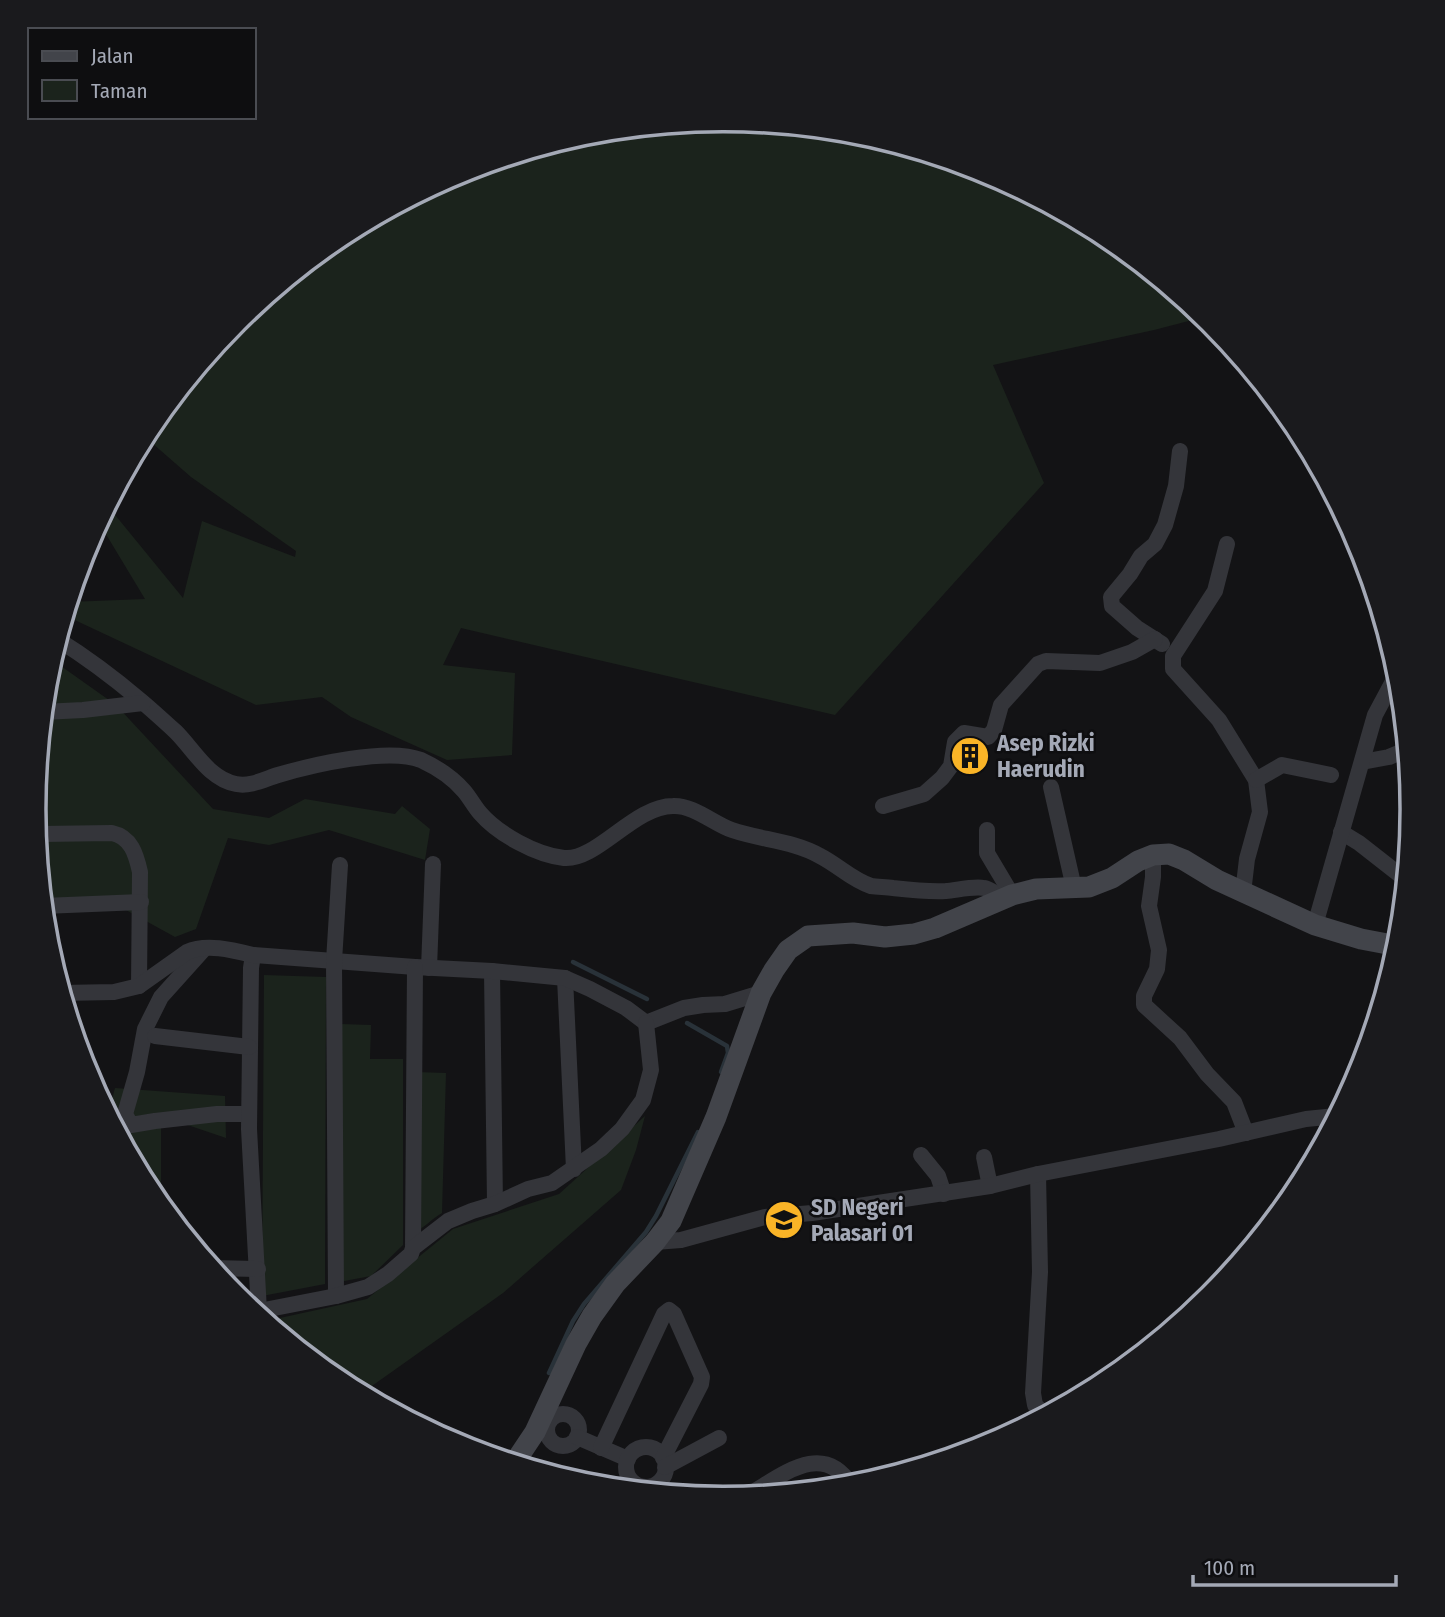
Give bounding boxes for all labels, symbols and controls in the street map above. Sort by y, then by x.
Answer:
legend [28,28,256,119]
text: Jalan [91,43,134,69]
text: Taman [91,78,147,104]
place label: Asep Rizki Haerudin [996,729,1095,783]
building icon: Asep Rizki Haerudin [949,735,991,777]
place label: SD Negeri Palasari 01 [811,1193,913,1247]
school or university icon: SD Negeri Palasari 01 [763,1199,805,1241]
scale bar [1193,1544,1396,1588]
text: 100 m [1204,1555,1255,1581]

